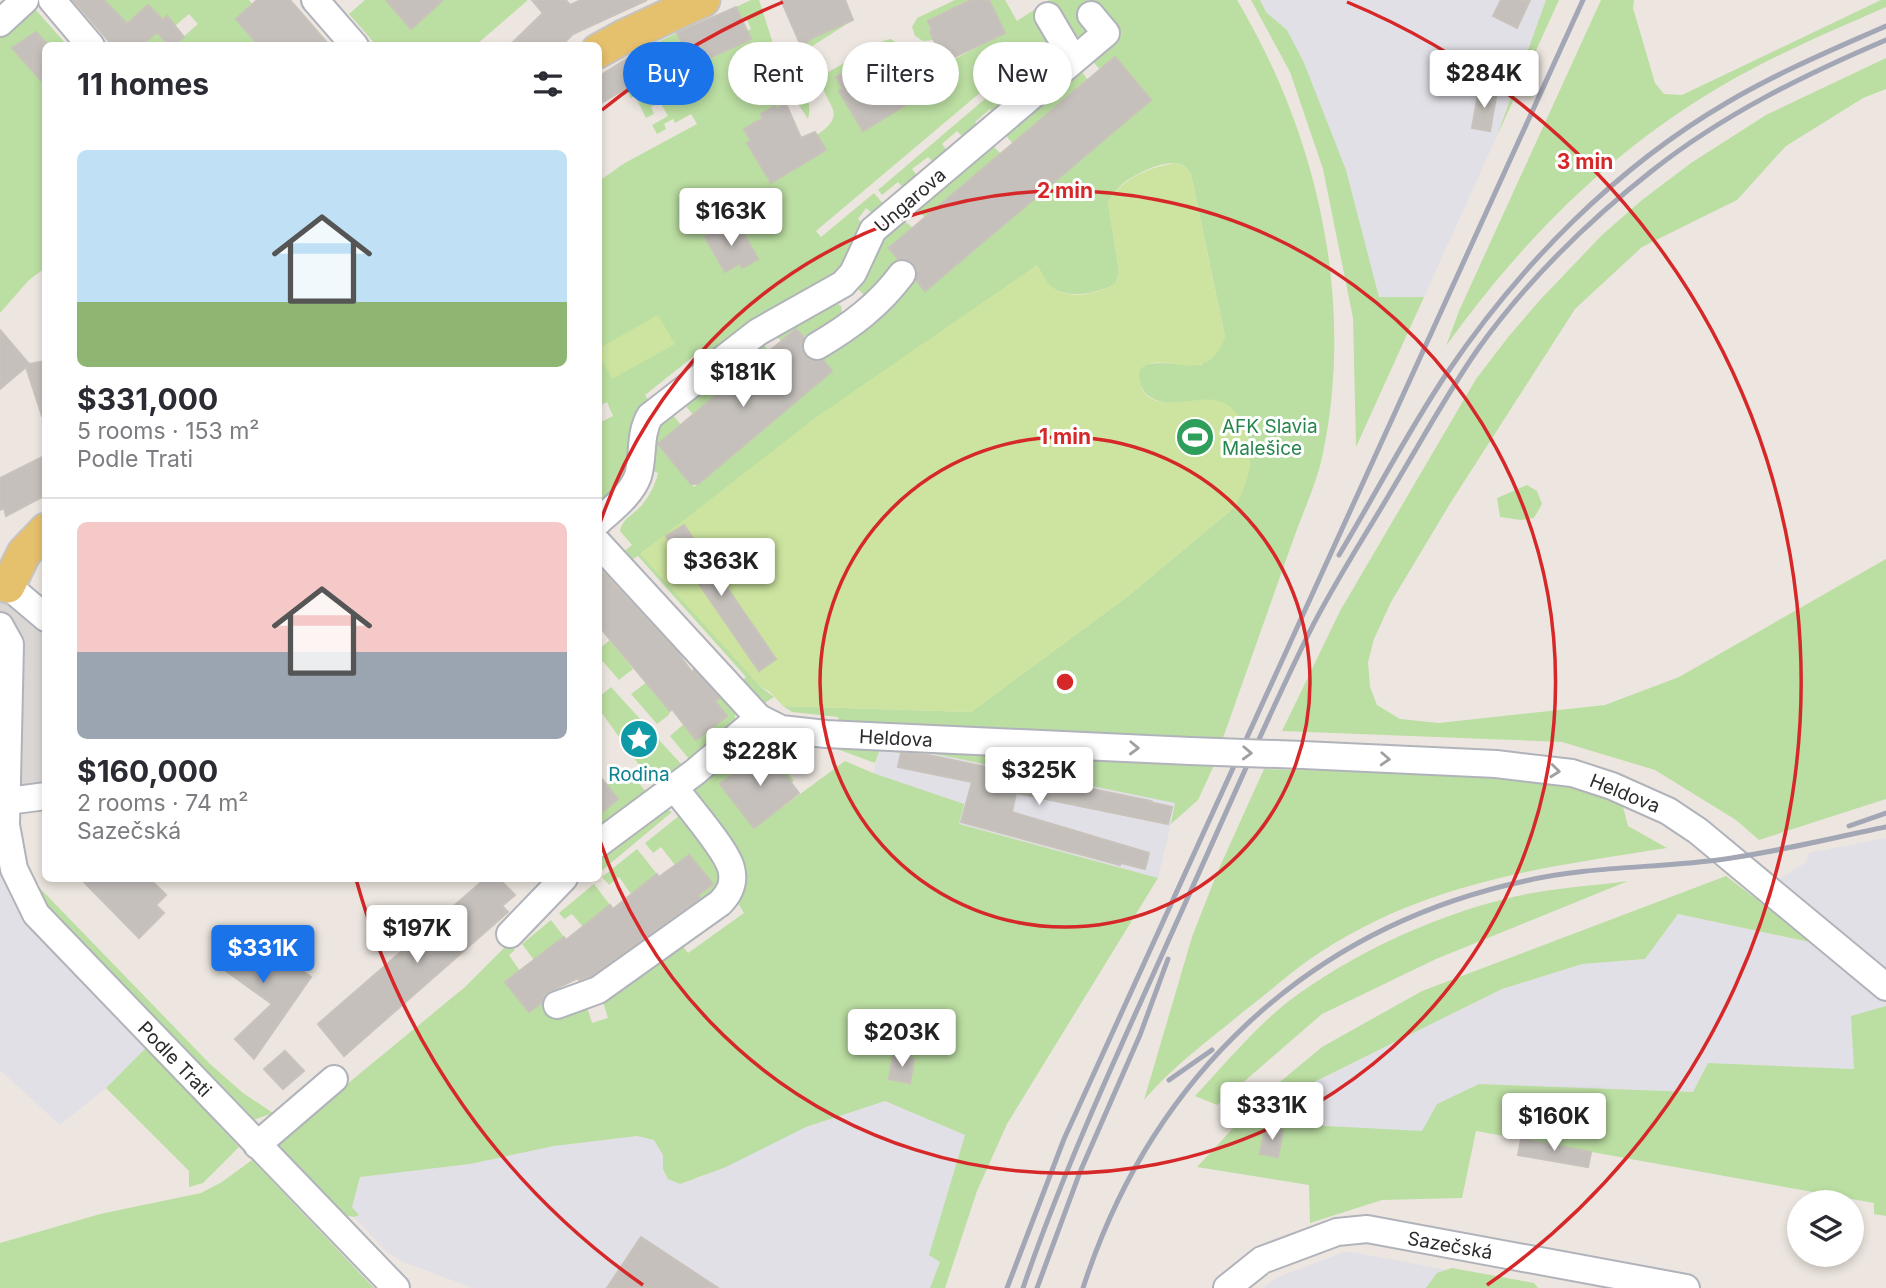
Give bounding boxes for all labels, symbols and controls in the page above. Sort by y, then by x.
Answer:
chip: Buy [623,42,714,105]
chip: Rent [728,42,828,105]
chip: Filters [842,42,959,105]
chip: New [973,42,1072,105]
pin: $284K [1435,50,1533,110]
text: $284K [1446,59,1522,87]
icon: filters [529,65,567,103]
text: 11 homes [77,66,209,102]
text: 3 min [1557,149,1613,174]
street label: Ungarova [870,163,951,238]
text: 2 min [1037,178,1093,203]
pin: $163K [682,188,780,248]
icon: home [259,196,385,322]
text: $163K [695,197,767,225]
pin: $181K [694,350,792,409]
text: $181K [710,358,776,386]
text: $331,000 [77,381,218,417]
place label: AFK Slavia Malešice [1222,415,1318,460]
sports icon: AFK Slavia Malešice [1174,416,1216,458]
text: 5 rooms · 153 m² [77,417,259,445]
text: 1 min [1039,424,1091,449]
text: Podle Trati [77,445,193,473]
pin: $363K [672,538,770,598]
text: $363K [683,547,759,575]
icon: home [259,568,385,694]
centre of rings [1053,670,1077,694]
place icon: Rodina [618,718,660,760]
street label: Heldova [859,725,933,752]
pin: $228K [711,728,809,788]
text: $228K [722,737,798,765]
one-way arrow [1128,741,1139,756]
one-way arrow [1242,745,1253,760]
pin: $325K [990,748,1088,807]
one-way arrow [1380,751,1391,766]
text: $160,000 [77,753,218,789]
text: $325K [1001,756,1077,784]
place label: Rodina [608,763,670,786]
one-way arrow [1549,763,1561,778]
street label: Heldova [1586,769,1663,818]
text: 2 rooms · 74 m² [77,789,249,817]
text: Sazečská [77,817,181,845]
pin: $197K [368,906,466,965]
text: $197K [382,914,452,942]
pin: $331K [214,926,312,985]
text: $331K [227,934,299,962]
pin: $203K [853,1010,951,1069]
street label: Podle Trati [133,1017,216,1102]
text: $203K [864,1018,940,1046]
pin: $331K [1223,1082,1321,1142]
text: $331K [1236,1091,1308,1119]
pin: $160K [1505,1094,1603,1153]
text: $160K [1518,1102,1590,1130]
map controls [1787,1190,1864,1267]
button: layers [1787,1190,1864,1267]
street label: Sazečská [1406,1227,1494,1264]

